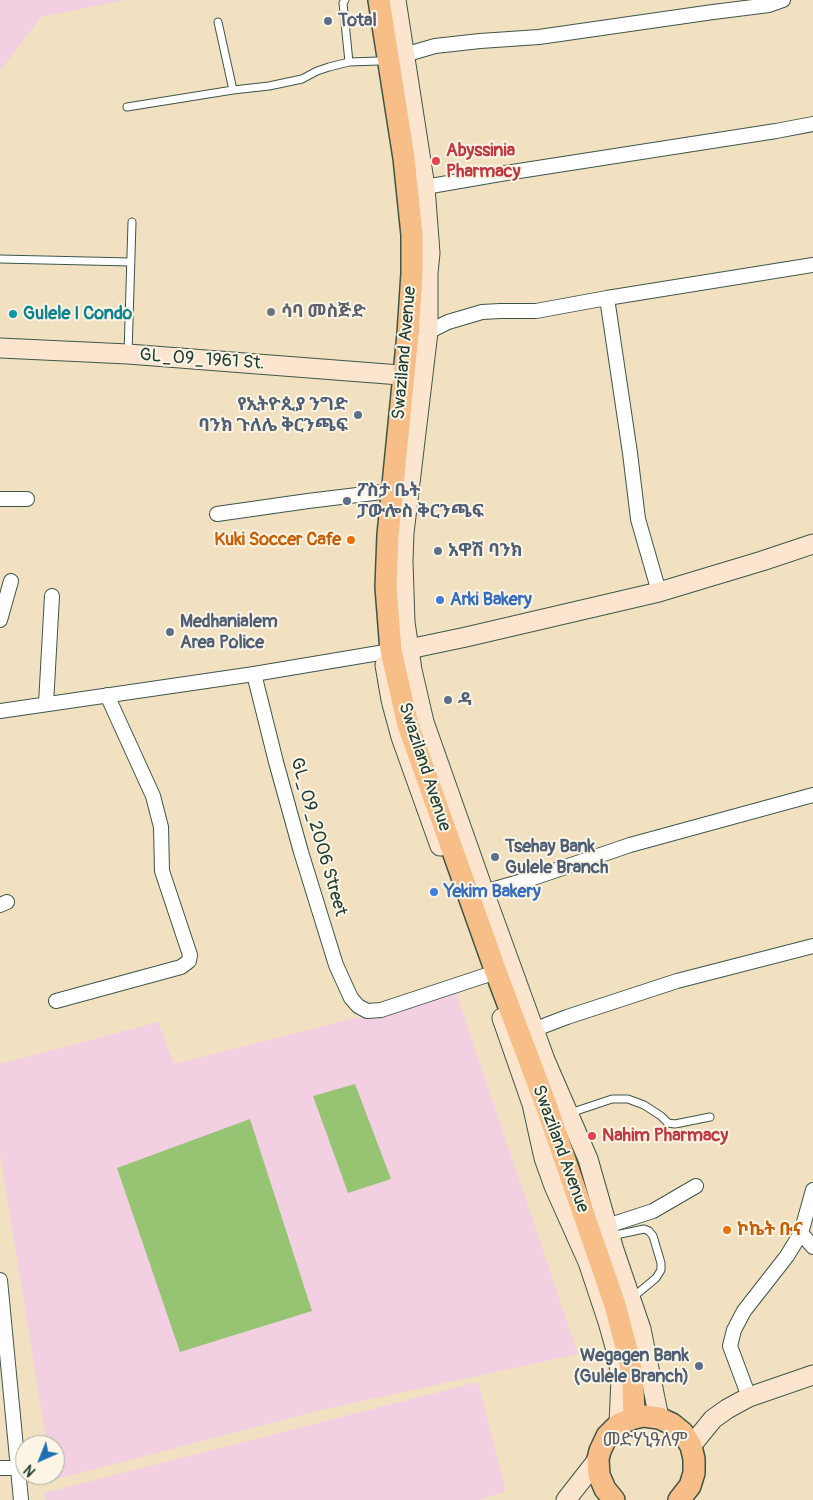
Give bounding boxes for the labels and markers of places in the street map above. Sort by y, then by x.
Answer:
place label: Total [338,10,377,32]
marker: Total [322,15,334,27]
place label: Abyssinia Pharmacy [446,140,520,182]
marker: Abyssinia Pharmacy [430,155,442,167]
place label: ሳባ መስጅድ [281,301,366,323]
place label: Gulele I Condo [23,303,132,325]
marker: ሳባ መስጅድ [265,306,277,318]
marker: Gulele I Condo [7,308,19,320]
place label: የኢትዮጲያ ንግድ ባንክ ጉለሌ ቅርንጫፍ [198,394,348,436]
marker: የኢትዮጲያ ንግድ ባንክ ጉለሌ ቅርንጫፍ [352,409,364,421]
place label: ፖስታ ቤት ፓውሎስ ቅርንጫፍ [357,480,484,522]
marker: ፖስታ ቤት ፓውሎስ ቅርንጫፍ [341,495,353,507]
place label: Kuki Soccer Cafe [214,529,341,551]
marker: Kuki Soccer Cafe [345,534,357,546]
place label: አዋሽ ባንክ [448,540,523,562]
marker: አዋሽ ባንክ [432,545,444,557]
place label: Arki Bakery [450,589,532,611]
marker: Arki Bakery [434,594,446,606]
place label: Medhanialem Area Police [180,611,278,654]
marker: Medhanialem Area Police [164,626,176,638]
place label: ዳ [458,689,472,711]
marker: ዳ [442,694,454,706]
place label: Tsehay Bank Gulele Branch [505,836,608,879]
marker: Tsehay Bank Gulele Branch [489,851,501,863]
place label: Yekim Bakery [444,881,541,903]
marker: Yekim Bakery [428,886,440,898]
place label: Nahim Pharmacy [602,1125,728,1147]
marker: Nahim Pharmacy [586,1130,598,1142]
place label: ኮኬት ቡና [737,1219,803,1241]
marker: ኮኬት ቡና [721,1224,733,1236]
place label: Wegagen Bank (Gulele Branch) [574,1345,689,1388]
marker: Wegagen Bank (Gulele Branch) [693,1360,705,1372]

